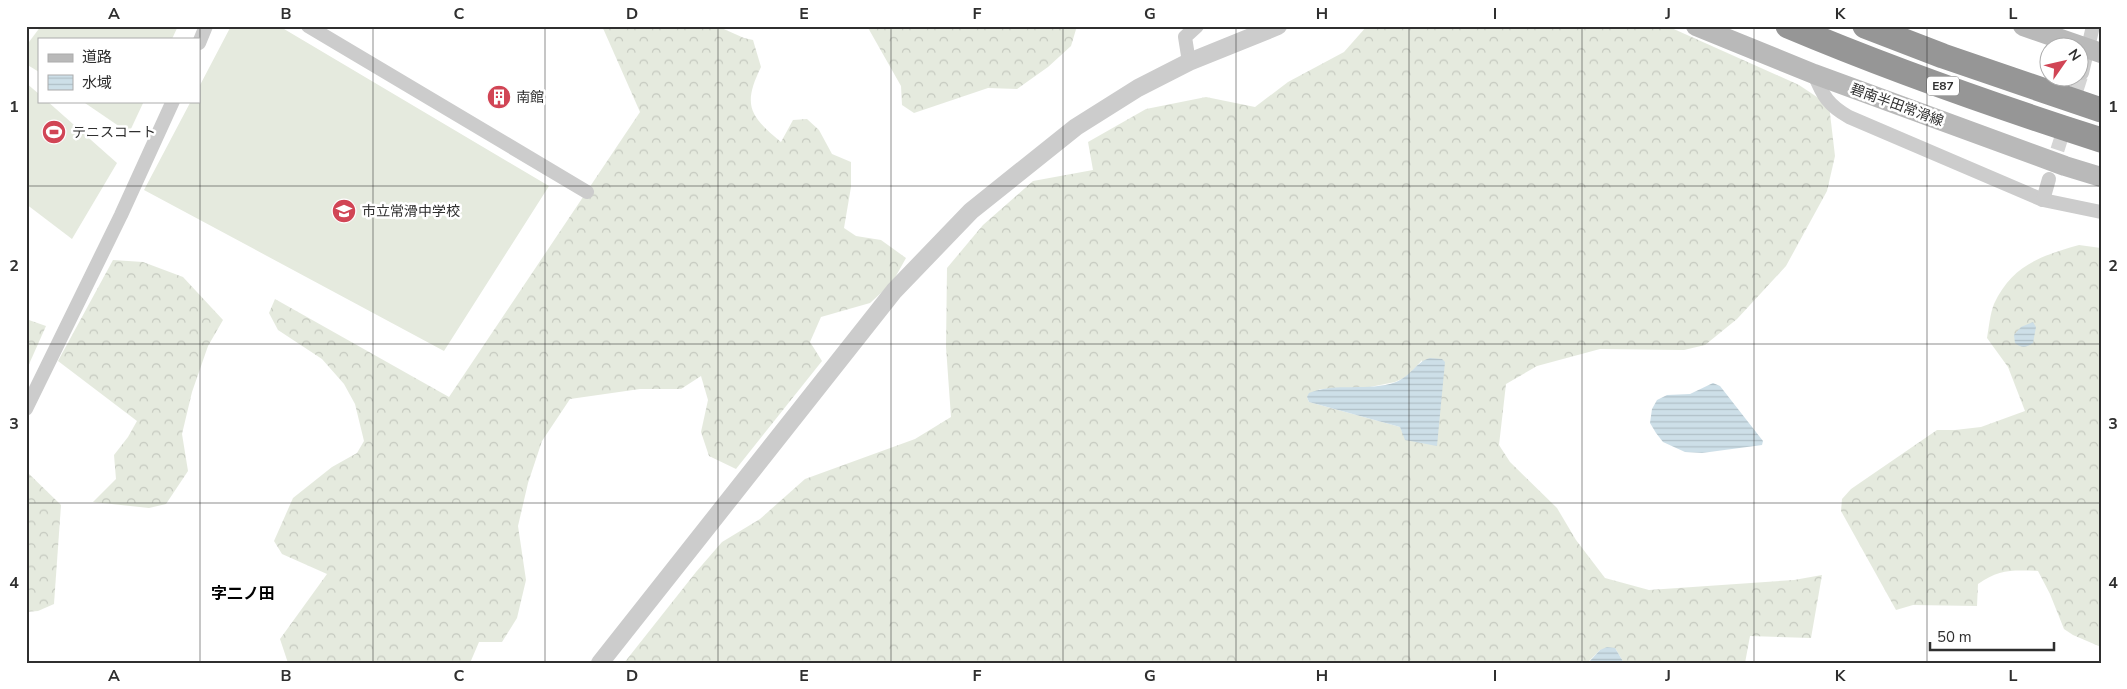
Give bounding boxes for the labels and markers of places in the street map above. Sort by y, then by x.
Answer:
building icon: 南館 [486,84,512,110]
place label: 南館 [516,88,544,107]
sports icon: テニスコート [41,119,67,145]
place label: テニスコート [72,123,156,142]
school or university icon: 市立常滑中学校 [331,198,357,224]
place label: 市立常滑中学校 [362,202,460,221]

